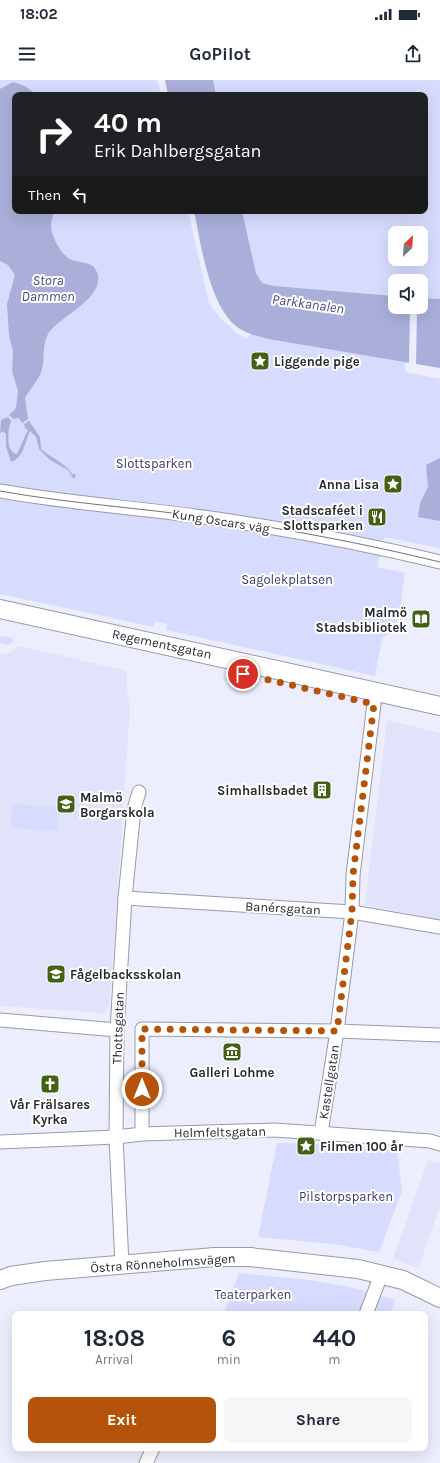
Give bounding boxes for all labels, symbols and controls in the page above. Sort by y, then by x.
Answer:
text: 18:02 [20,5,58,23]
icon: menu [16,43,38,65]
text: GoPilot [189,43,251,65]
icon: share [402,43,424,65]
text: 40 m [94,106,162,139]
icon: right [28,108,80,160]
text: Erik Dahlbergsgatan [94,140,261,162]
icon: left [69,184,91,206]
text: Then [28,186,61,204]
north arrow [388,226,428,266]
map controls [388,226,428,314]
water label: Stora Dammen [21,272,75,305]
button: sound [388,274,428,314]
water label: Parkkanalen [271,291,345,317]
place icon: Liggende pige [249,350,271,372]
place label: Liggende pige [274,354,360,369]
park label: Slottsparken [116,456,192,471]
place icon: Anna Lisa [382,473,404,495]
place label: Anna Lisa [319,477,379,492]
place label: Stadscaféet i Slottsparken [281,503,363,533]
street label: Kung Oscars väg [171,506,272,536]
restaurant icon: Stadscaféet i Slottsparken [366,506,388,528]
park label: Sagolekplatsen [241,572,333,587]
place label: Malmö Stadsbibliotek [316,605,407,635]
library icon: Malmö Stadsbibliotek [410,608,432,630]
street label: Regementsgatan [111,626,213,662]
pin [226,657,260,691]
icon: arrive [232,663,254,685]
building icon: Simhallsbadet [311,779,333,801]
place label: Simhallsbadet [217,783,308,798]
place label: Malmö Borgarskola [80,790,155,820]
school or university icon: Malmö Borgarskola [55,793,77,815]
street label: Banérsgatan [245,899,321,917]
school or university icon: Fågelbacksskolan [45,963,67,985]
place label: Fågelbacksskolan [70,967,181,982]
street label: Thottsgatan [109,992,127,1064]
museum icon: Galleri Lohme [221,1041,243,1063]
street label: Kastellgatan [316,1044,342,1120]
place label: Galleri Lohme [190,1065,275,1080]
position arrow [121,1068,163,1110]
church icon: Vår Frälsares Kyrka [39,1073,61,1095]
place label: Vår Frälsares Kyrka [10,1097,90,1127]
street label: Helmfeltsgatan [174,1124,266,1140]
place icon: Filmen 100 år [295,1135,317,1157]
place label: Filmen 100 år [320,1139,404,1154]
park label: Pilstorpsparken [299,1189,393,1204]
street label: Östra Rönneholmsvägen [90,1249,236,1276]
park label: Teaterparken [215,1287,291,1302]
text: 18:08 [84,1324,145,1352]
text: 6 [221,1324,236,1352]
text: 440 [312,1324,356,1352]
text: Arrival [95,1352,133,1367]
text: min [217,1352,241,1367]
text: m [328,1352,340,1367]
button: Exit [28,1397,216,1443]
button: Share [224,1397,412,1443]

